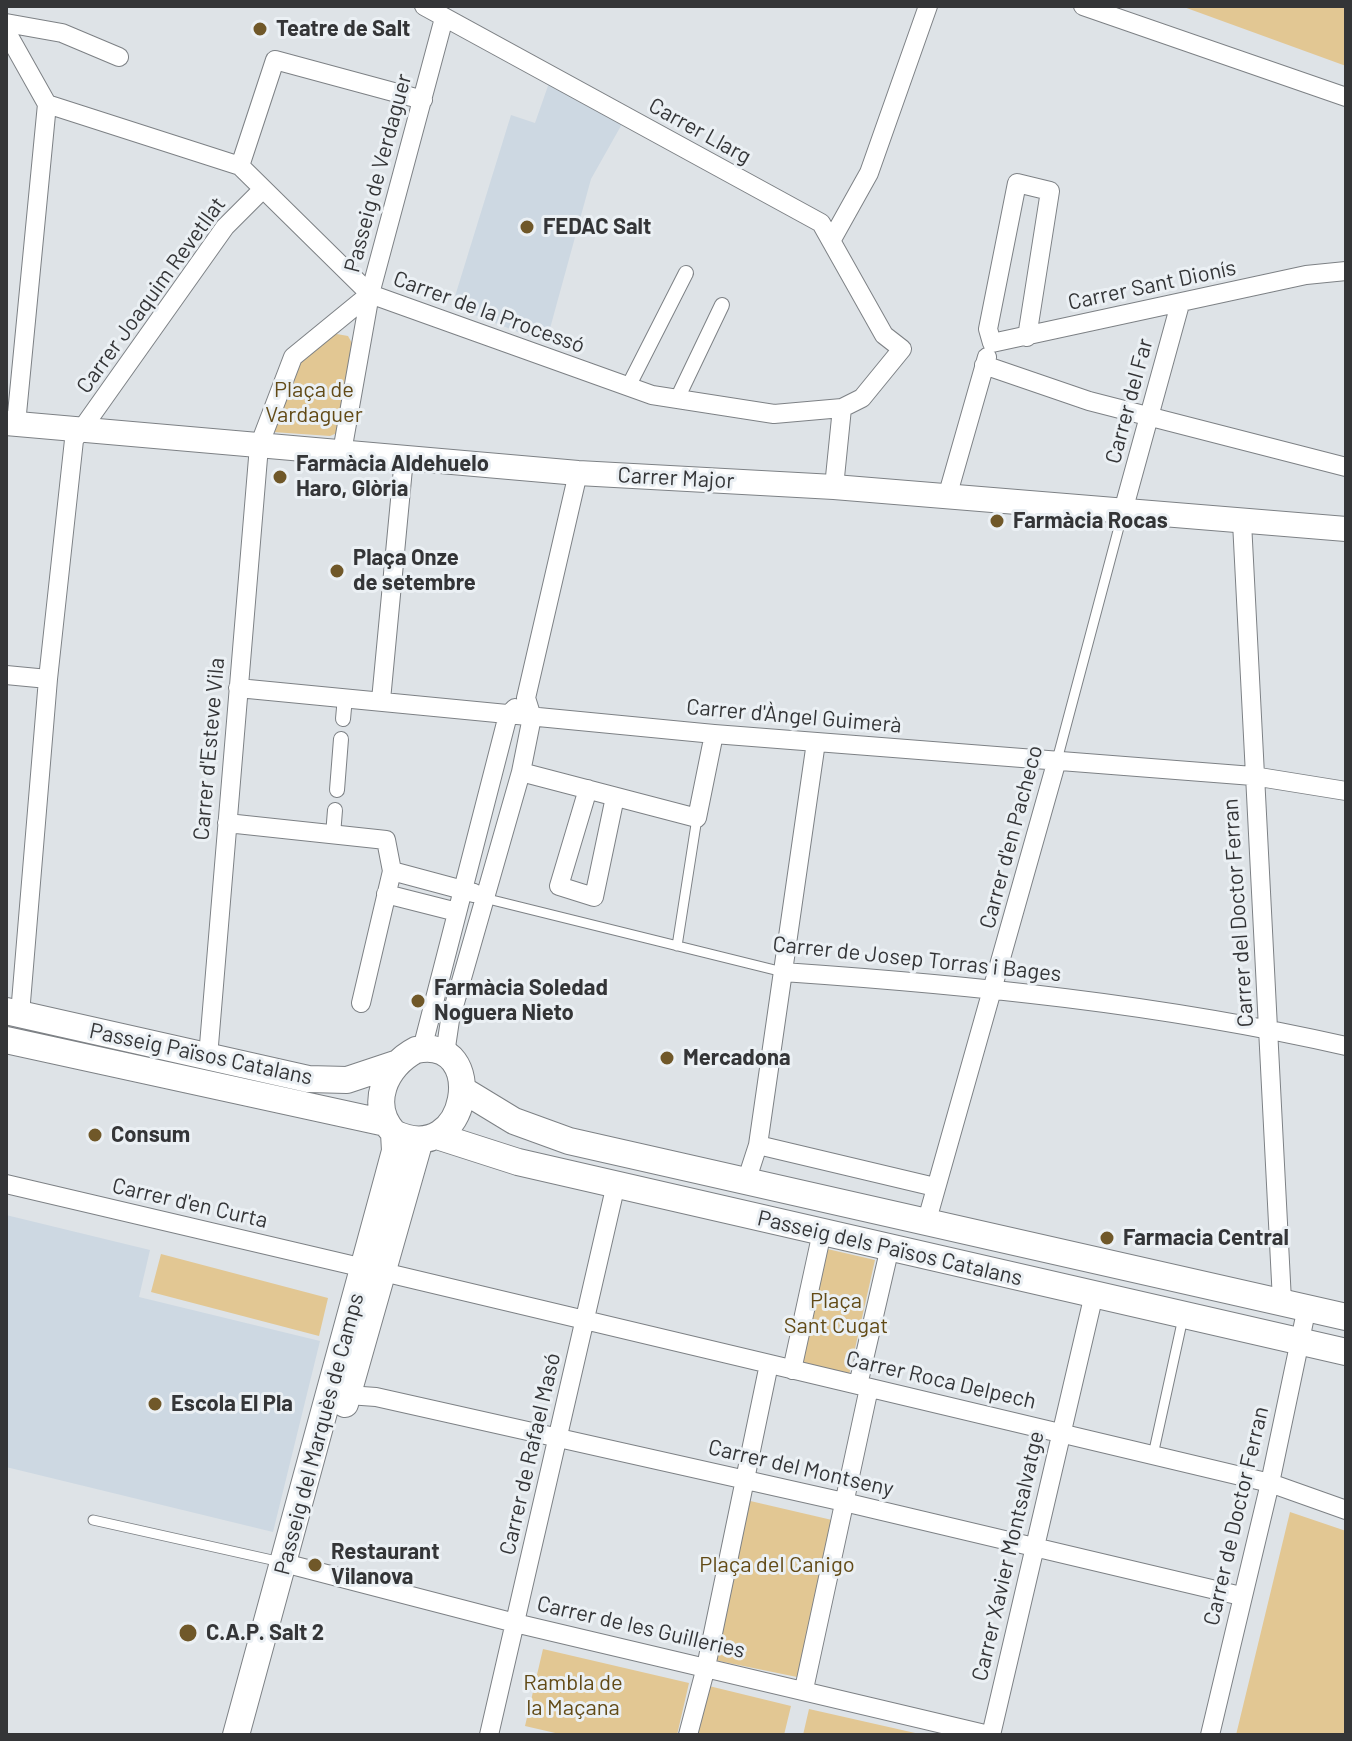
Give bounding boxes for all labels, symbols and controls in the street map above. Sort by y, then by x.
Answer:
place label: Teatre de Salt [276,16,410,42]
marker: Teatre de Salt [251,20,269,38]
street label: Passeig de Verdaguer [339,71,417,275]
street label: Carrer Llarg [644,92,756,170]
street label: Carrer Joaquim Revetllat [71,192,231,398]
place label: FEDAC Salt [543,214,651,240]
marker: FEDAC Salt [518,218,536,236]
street label: Carrer Sant Dionís [1066,254,1238,316]
street label: Carrer de la Processó [390,265,588,359]
street label: Carrer del Far [1100,335,1158,467]
park label: Plaça de Vardaguer [265,377,363,428]
place label: Farmàcia Aldehuelo Haro, Glòria [296,451,489,502]
street label: Carrer Major [617,462,735,494]
marker: Farmàcia Aldehuelo Haro, Glòria [271,468,289,486]
place label: Farmàcia Rocas [1013,508,1168,534]
marker: Farmàcia Rocas [988,512,1006,530]
place label: Plaça Onze de setembre [353,545,476,596]
marker: Plaça Onze de setembre [328,562,346,580]
street label: Carrer d'Esteve Vila [188,656,230,842]
street label: Carrer d'Àngel Guimerà [685,693,903,739]
street label: Carrer d'en Pacheco [974,742,1048,932]
street label: Carrer del Doctor Ferran [1217,798,1259,1028]
street label: Carrer de Josep Torras i Bages [771,931,1063,987]
place label: Farmàcia Soledad Noguera Nieto [434,975,608,1026]
marker: Farmàcia Soledad Noguera Nieto [409,992,427,1010]
street label: Passeig Països Catalans [87,1017,315,1091]
place label: Mercadona [683,1045,791,1071]
marker: Mercadona [658,1049,676,1067]
place label: Consum [111,1122,190,1148]
marker: Consum [86,1126,104,1144]
street label: Carrer d'en Curta [110,1172,270,1234]
street label: Passeig dels Països Catalans [755,1205,1025,1291]
place label: Farmacia Central [1123,1225,1289,1251]
marker: Farmacia Central [1098,1229,1116,1247]
park label: Plaça Sant Cugat [784,1288,888,1340]
street label: Passeig del Marquès de Camps [269,1290,369,1578]
street label: Carrer Roca Delpech [843,1345,1039,1415]
street label: Carrer de Rafael Masó [494,1350,566,1558]
place label: Escola El Pla [171,1391,293,1417]
marker: Escola El Pla [146,1395,164,1413]
street label: Carrer de Doctor Ferran [1198,1404,1274,1628]
street label: Carrer Xavier Montsalvatge [966,1428,1050,1684]
street label: Carrer del Montseny [706,1434,896,1502]
place label: Restaurant Vilanova [331,1539,440,1590]
park label: Plaça del Canigo [699,1552,855,1578]
marker: Restaurant Vilanova [306,1556,324,1574]
street label: Carrer de les Guilleries [534,1590,748,1664]
place label: C.A.P. Salt 2 [206,1620,324,1646]
marker: C.A.P. Salt 2 [177,1622,199,1644]
park label: Rambla de la Maçana [523,1670,623,1722]

